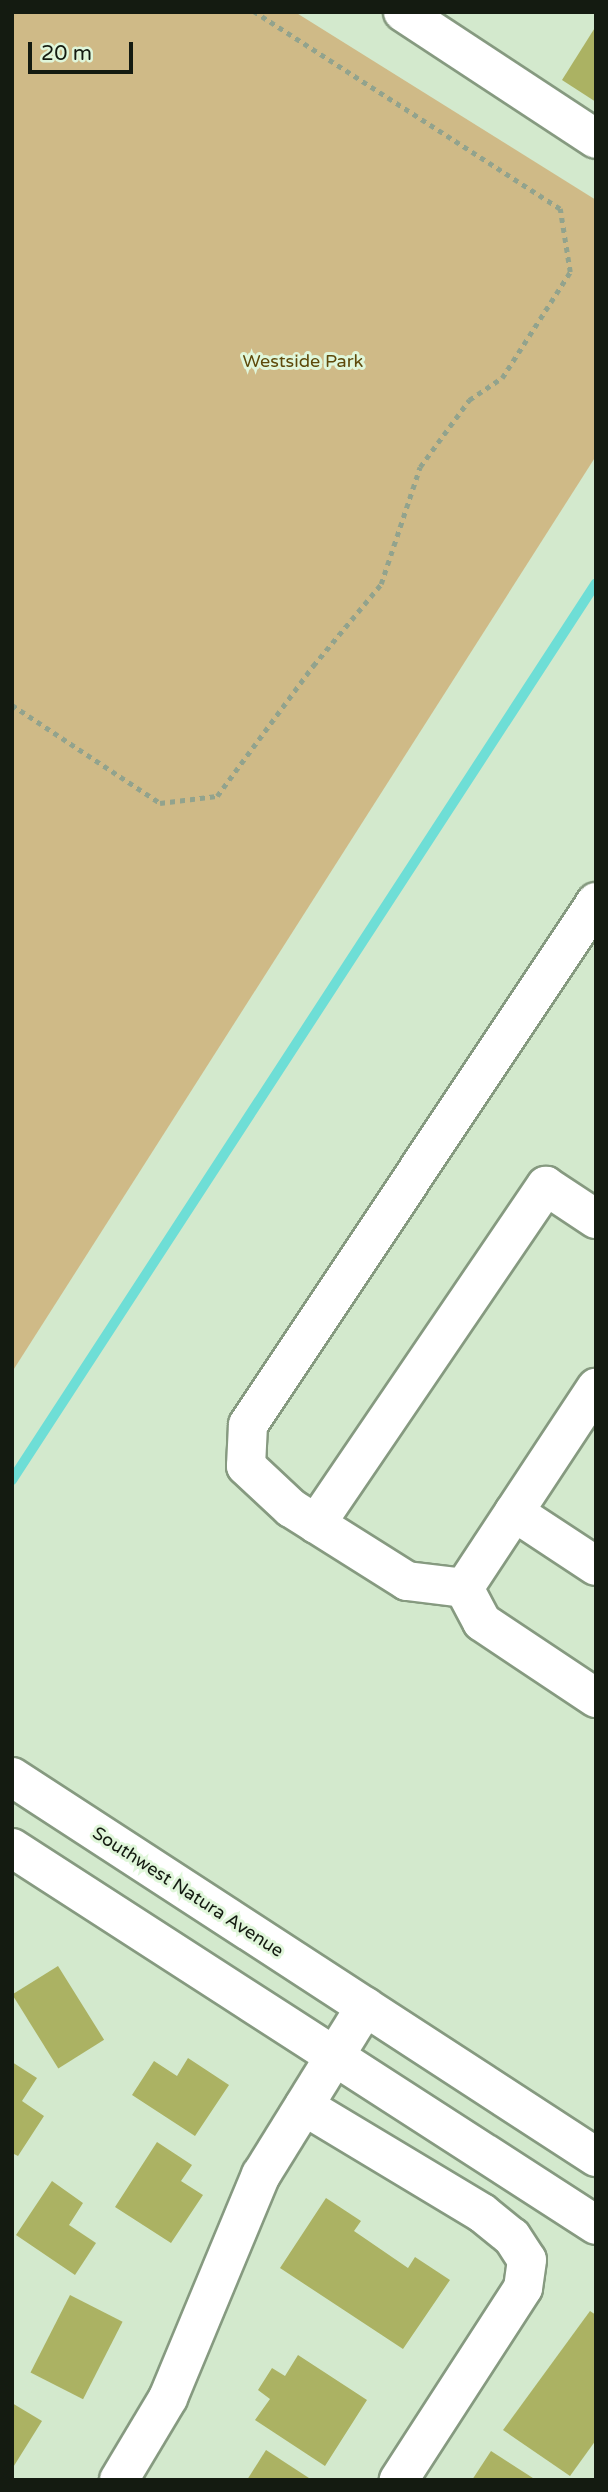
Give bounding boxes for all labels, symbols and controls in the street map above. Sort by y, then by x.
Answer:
scale bar [32,28,136,72]
text: 20 m [41,41,92,66]
park label: Westside Park [243,350,363,372]
street label: Southwest Natura Avenue [88,1822,288,1962]

